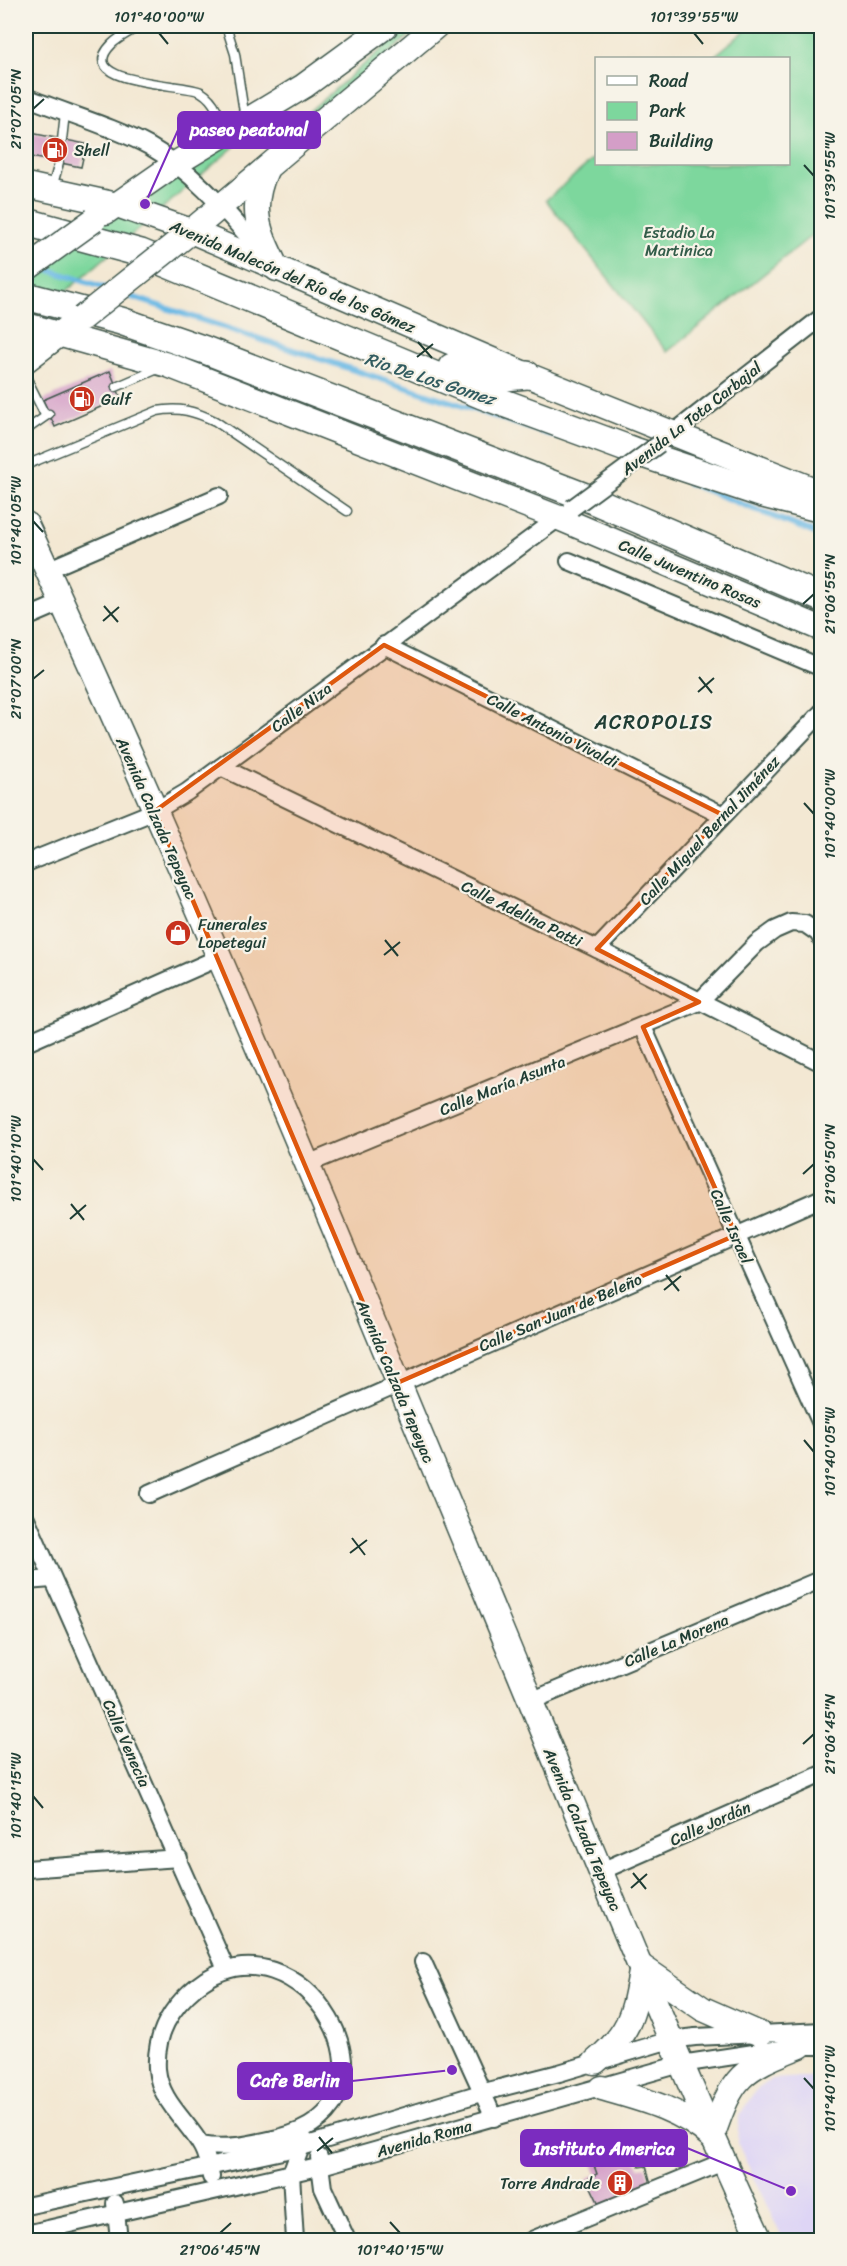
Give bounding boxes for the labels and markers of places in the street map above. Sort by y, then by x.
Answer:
callout: paseo peatonal [178,112,320,148]
fuel station icon: Shell [40,135,70,165]
place label: Shell [74,136,110,165]
fuel station icon: Gulf [67,384,97,414]
place label: Gulf [101,385,133,414]
place label: Funerales Lopetegui [198,910,268,957]
shop icon: Funerales Lopetegui [163,918,193,948]
callout: Cafe Berlin [238,2063,352,2099]
callout: Instituto America [521,2130,687,2166]
building icon: Torre Andrade [605,2168,635,2198]
place label: Torre Andrade [500,2169,600,2198]

